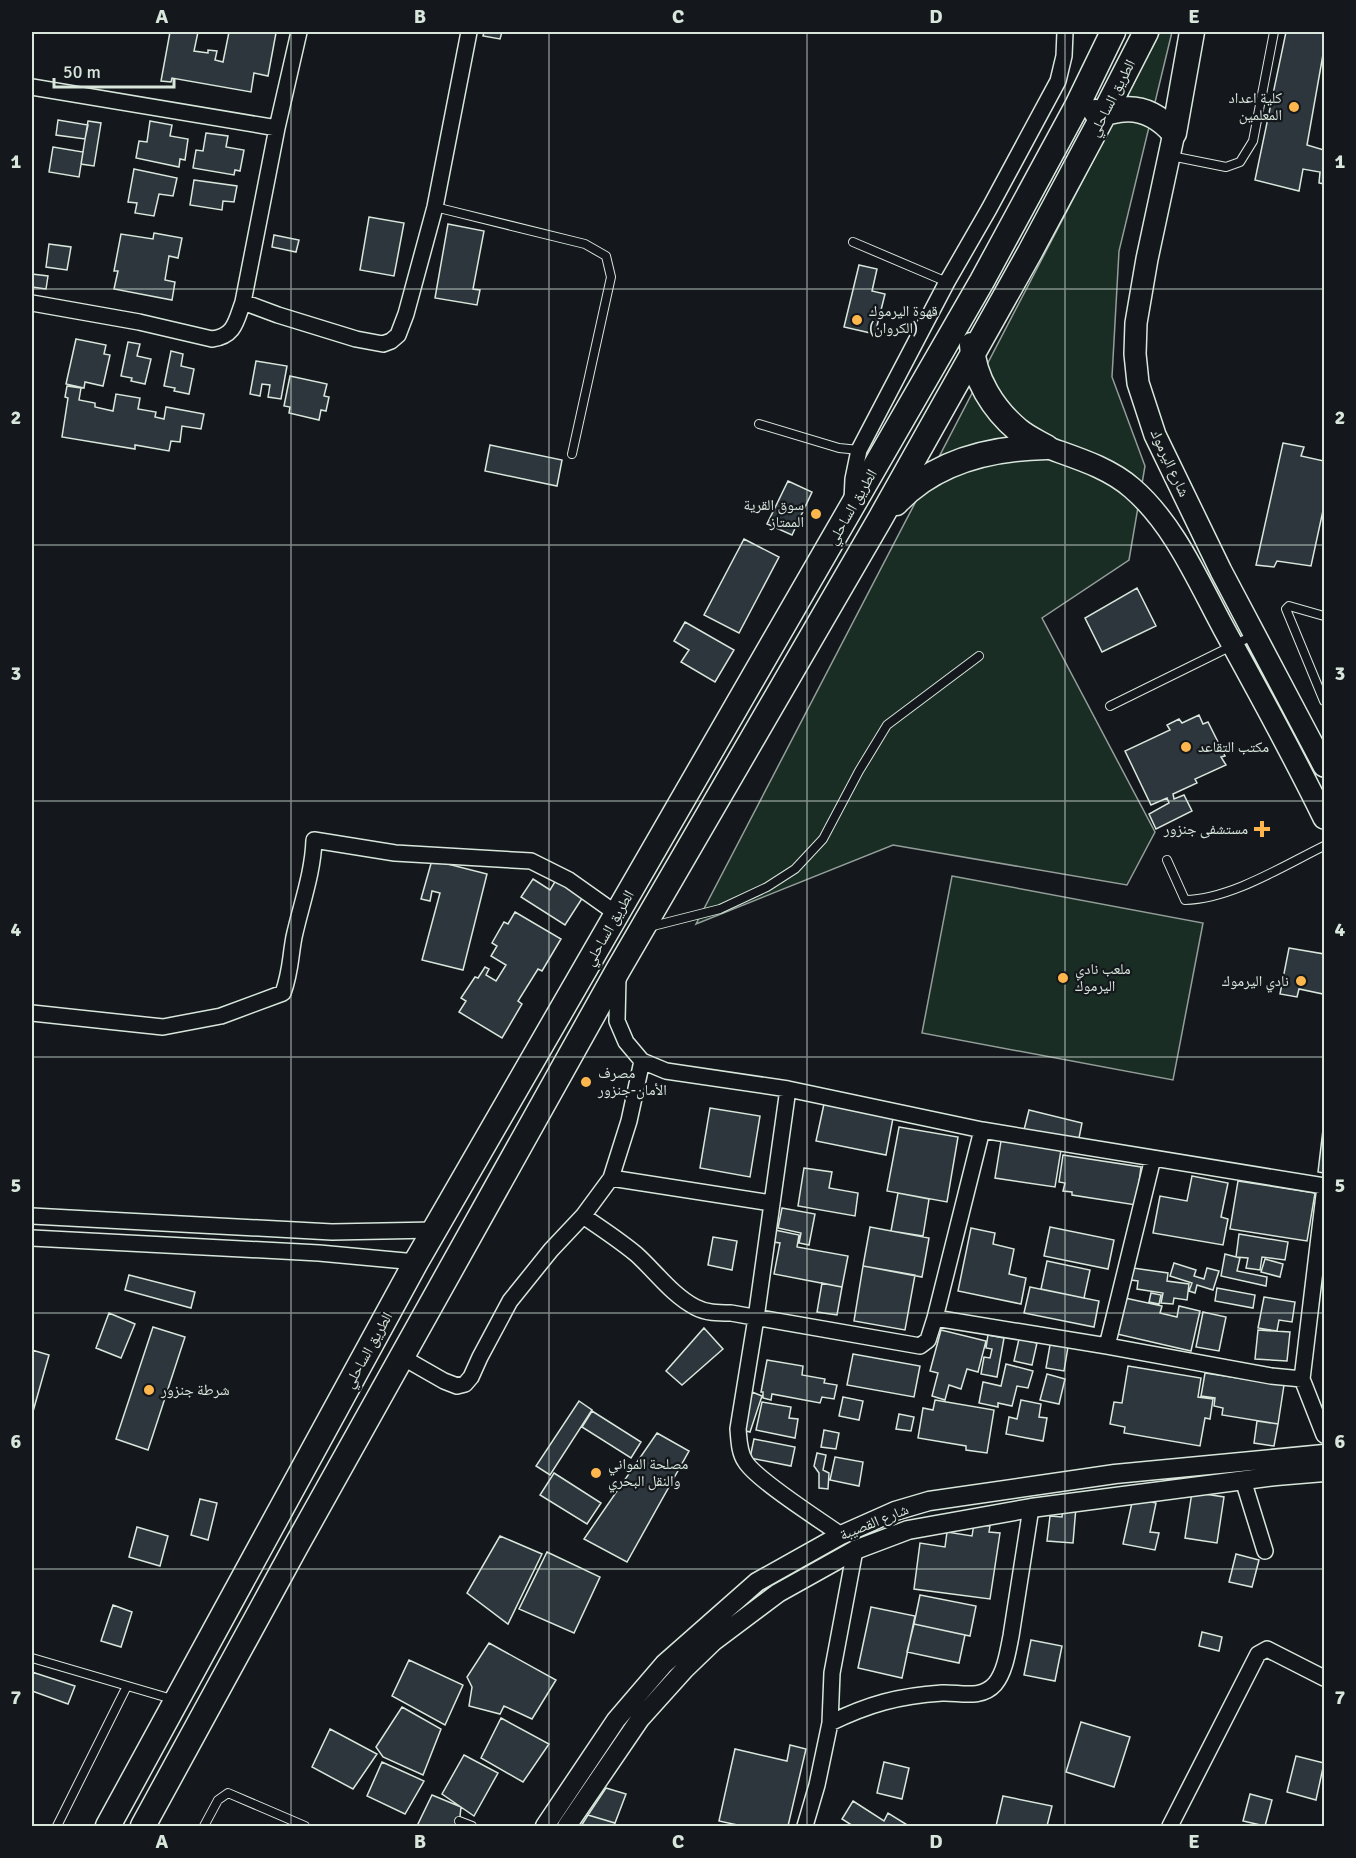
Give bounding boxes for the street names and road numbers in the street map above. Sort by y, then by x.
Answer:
street label: الطريق الساحلي [1085,56,1142,141]
street label: شارع اليرموك [1146,426,1193,500]
street label: الطريق الساحلي [823,466,883,549]
street label: الطريق الساحلي [580,887,640,970]
street label: الطريق الساحلي [340,1309,399,1393]
street label: شارع القصيبة [837,1500,912,1545]

